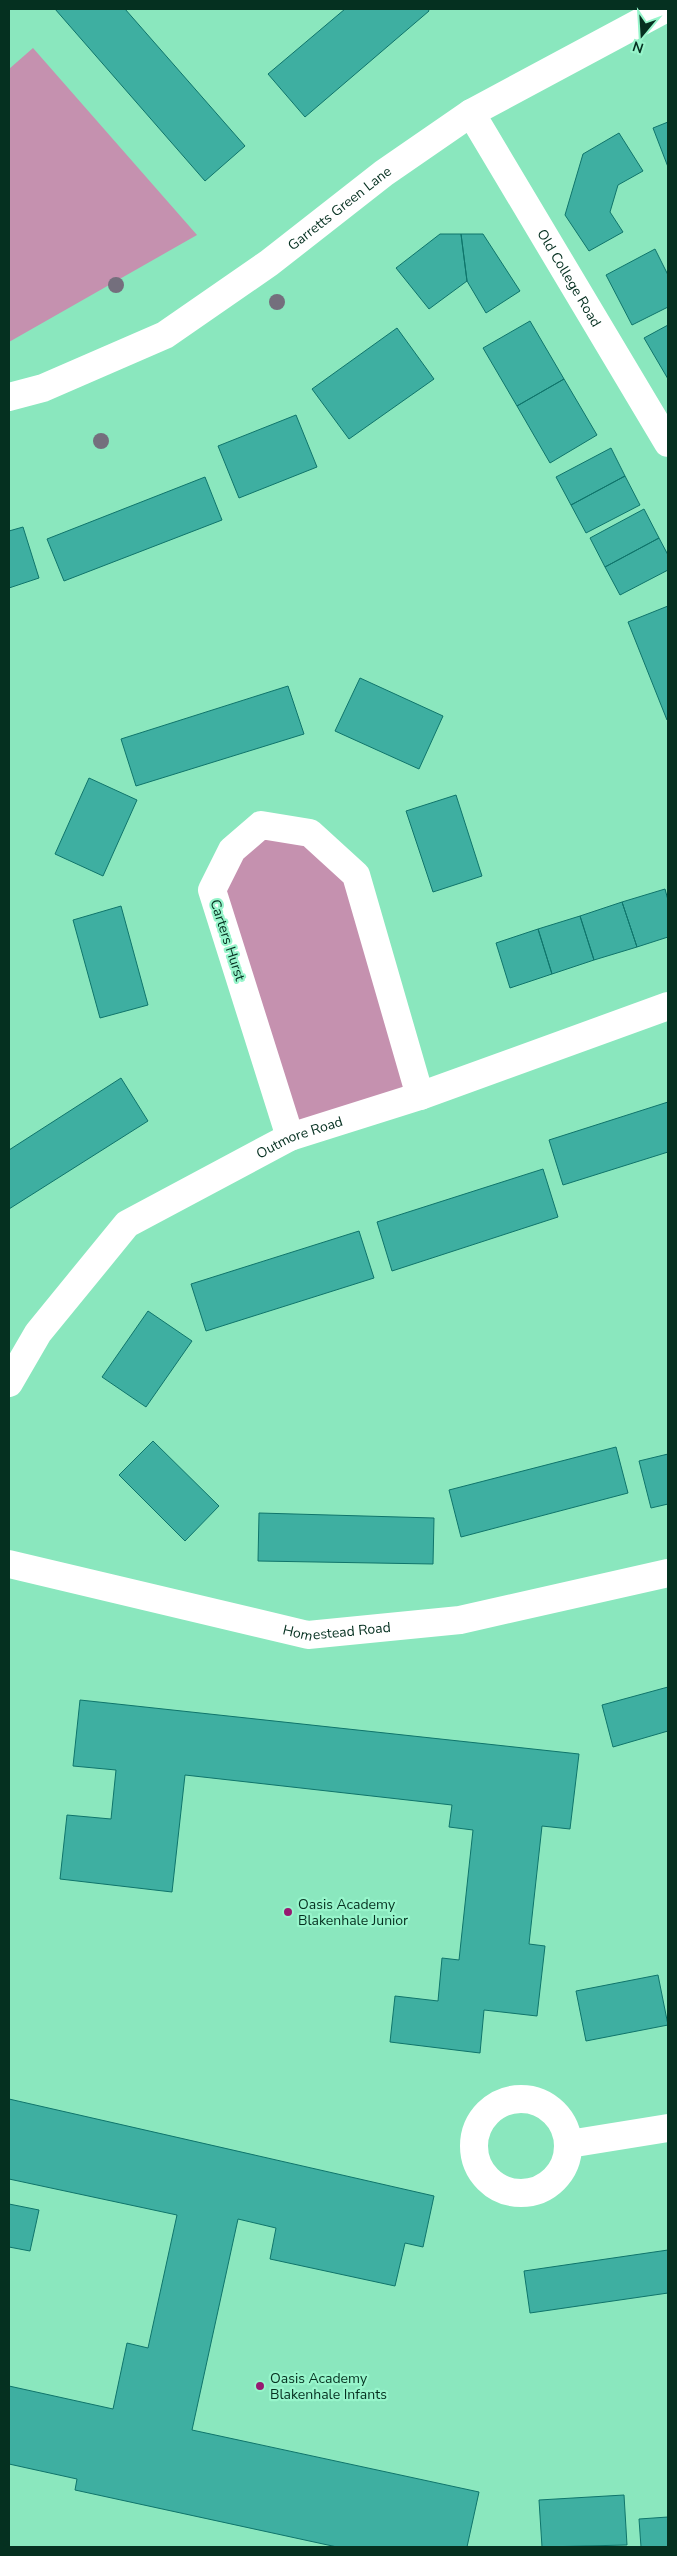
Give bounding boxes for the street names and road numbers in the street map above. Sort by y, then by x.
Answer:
street label: Garretts Green Lane [284,162,395,255]
street label: Old College Road [532,226,606,331]
street label: Carters Hurst [205,897,250,983]
street label: Outmore Road [253,1112,345,1163]
street label: Homestead Road [281,1618,392,1646]

